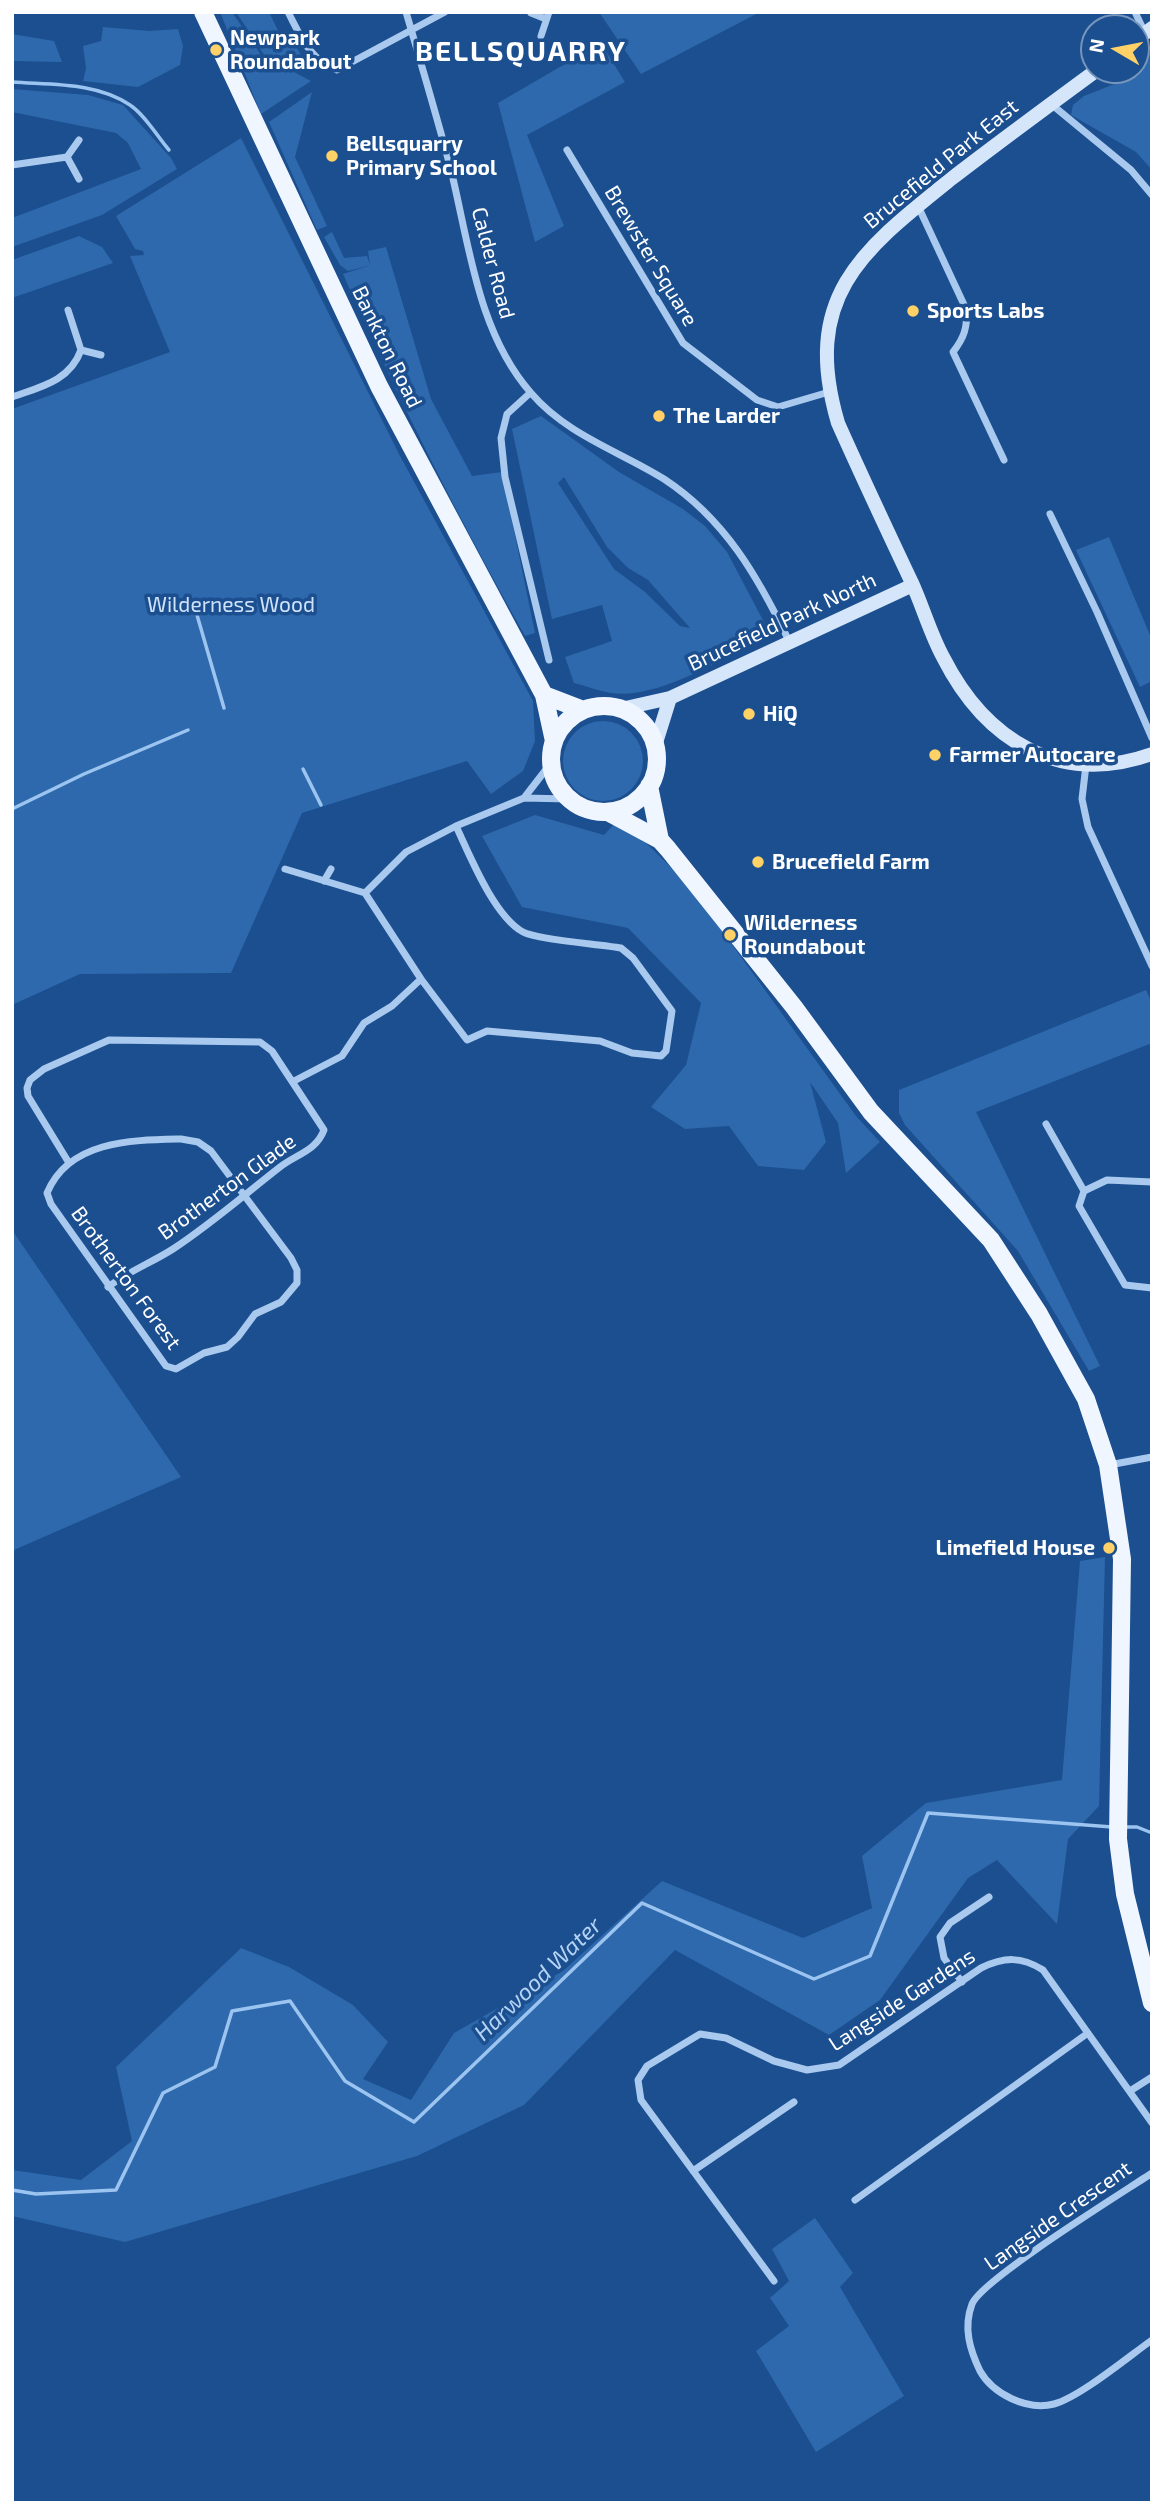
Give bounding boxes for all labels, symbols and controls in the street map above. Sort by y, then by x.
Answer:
north arrow [1080,14,1150,84]
place label: Newpark Roundabout [230,25,351,75]
district label: BELLSQUARRY [416,35,626,69]
text: N [1083,37,1108,54]
marker: Newpark Roundabout [208,42,224,58]
street label: Brucefield Park East [859,94,1023,234]
place label: Bellsquarry Primary School [346,131,497,181]
marker: Bellsquarry Primary School [324,148,340,164]
street label: Brewster Square [599,181,703,331]
street label: Calder Road [466,204,520,322]
street label: Bankton Road [347,282,427,412]
place label: Sports Labs [927,298,1044,324]
marker: Sports Labs [905,303,921,319]
place label: The Larder [673,403,780,429]
marker: The Larder [651,408,667,424]
street label: Brucefield Park North [684,567,880,677]
park label: Wilderness Wood [147,592,315,618]
place label: HiQ [763,701,798,727]
marker: HiQ [741,706,757,722]
place label: Farmer Autocare [949,742,1116,768]
marker: Farmer Autocare [927,747,943,763]
place label: Brucefield Farm [772,849,930,875]
marker: Brucefield Farm [750,854,766,870]
place label: Wilderness Roundabout [744,910,865,960]
marker: Wilderness Roundabout [722,927,738,943]
street label: Brotherton Glade [153,1129,301,1245]
street label: Brotherton Forest [66,1202,186,1354]
place label: Limefield House [935,1535,1095,1561]
marker: Limefield House [1101,1540,1117,1556]
water label: Harwood Water [469,1911,607,2047]
street label: Langside Gardens [824,1943,980,2057]
street label: Langside Crescent [980,2156,1136,2276]

